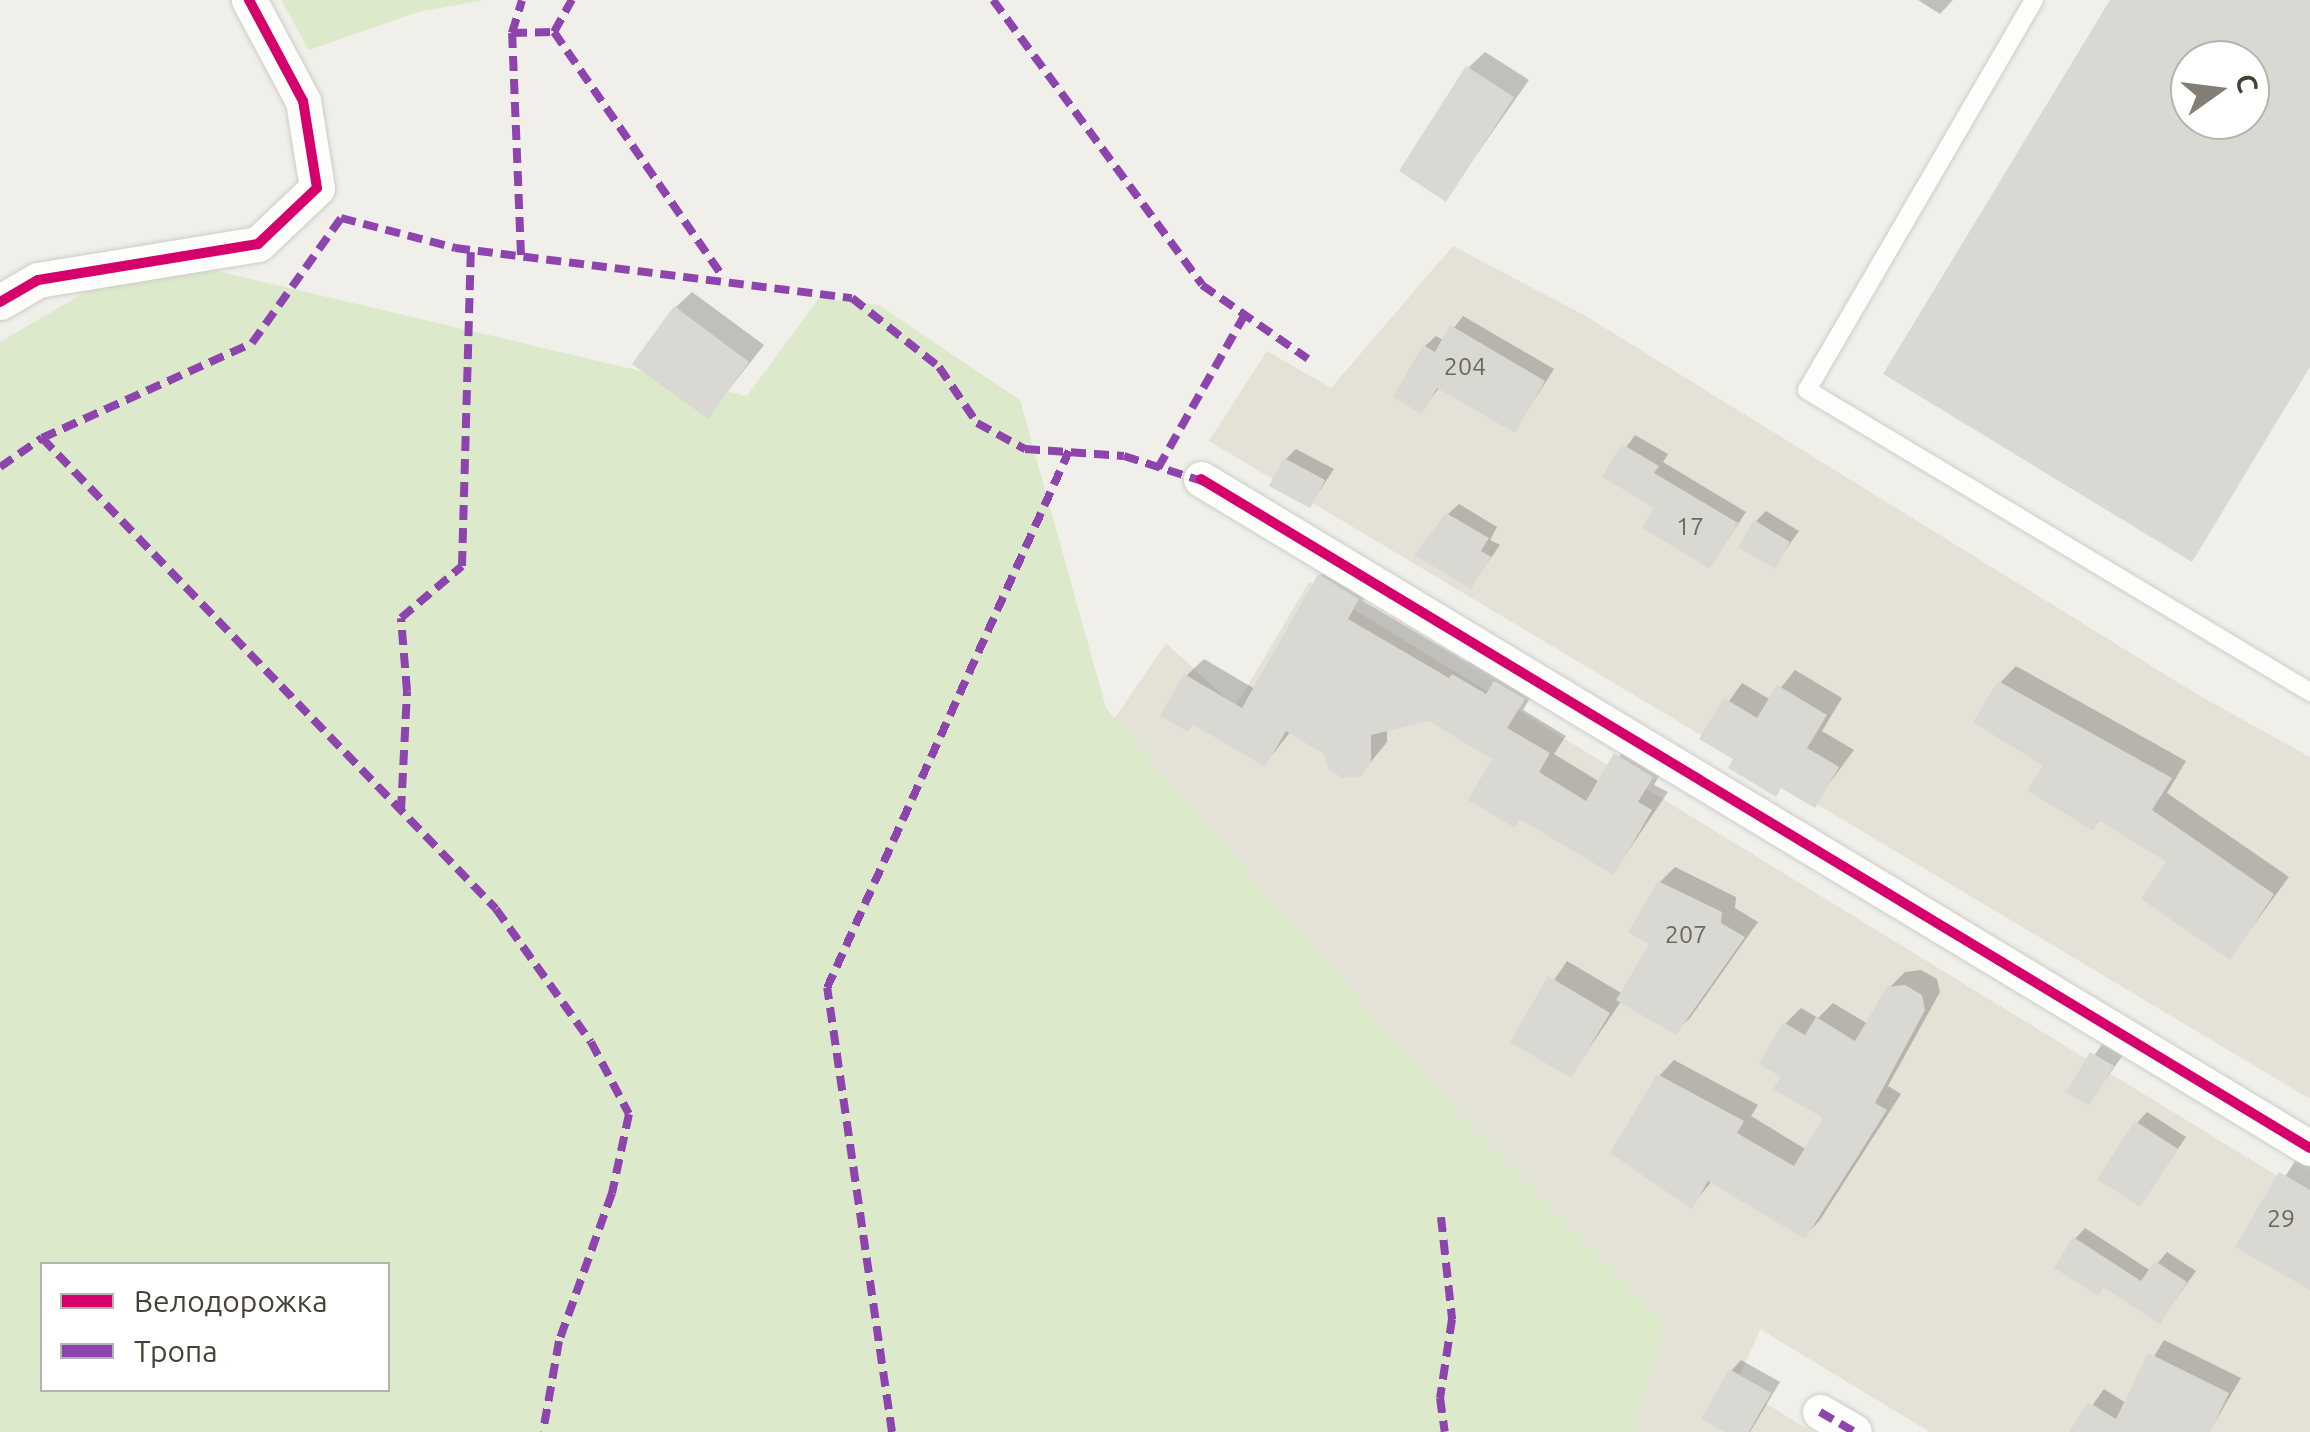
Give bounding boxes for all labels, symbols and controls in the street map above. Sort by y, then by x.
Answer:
north arrow [2170,40,2270,140]
text: С [2230,71,2265,96]
house number: 204 [1444,351,1486,381]
house number: 17 [1676,511,1704,541]
house number: 207 [1665,919,1707,949]
house number: 29 [2267,1203,2295,1233]
legend [40,1262,390,1392]
text: Велодорожка [134,1284,328,1318]
text: Тропа [134,1334,218,1368]

